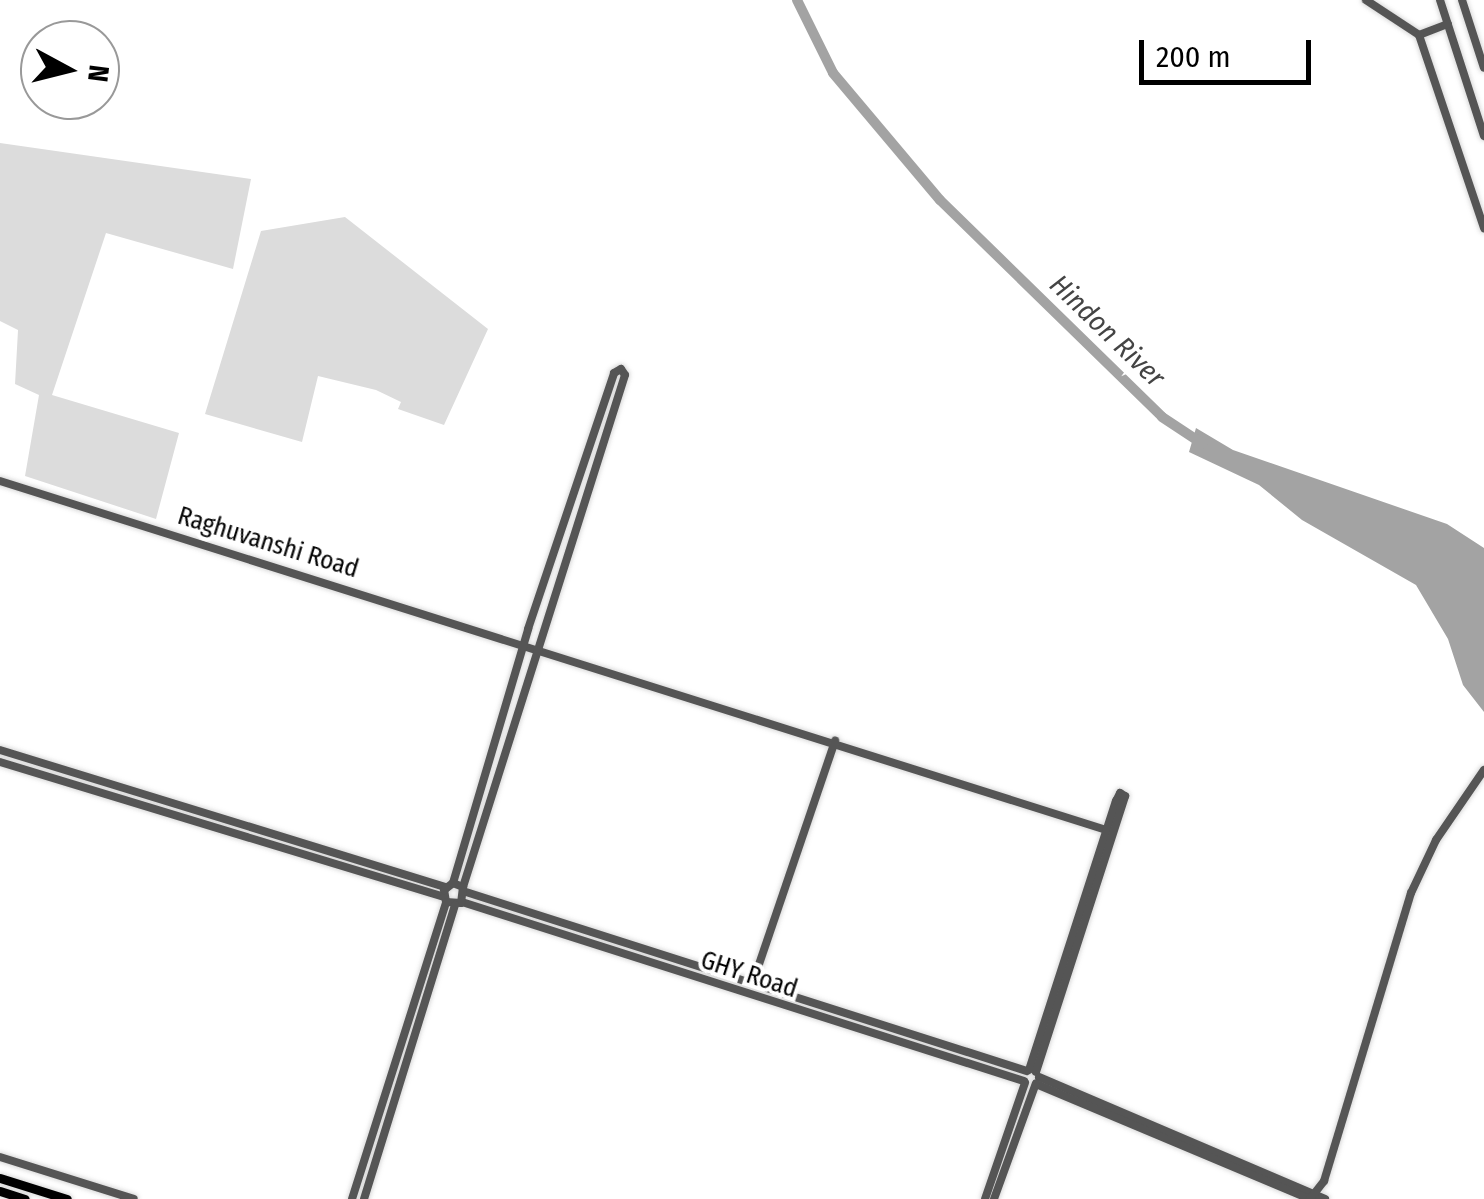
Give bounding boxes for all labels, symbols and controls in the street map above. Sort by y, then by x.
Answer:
north arrow [20,20,120,120]
scale bar [1144,20,1316,82]
text: 200 m [1156,39,1231,75]
text: N [81,63,116,84]
water label: Hindon River [1043,268,1171,394]
street label: Raghuvanshi Road [174,501,362,585]
street label: GHY Road [697,945,801,1005]

